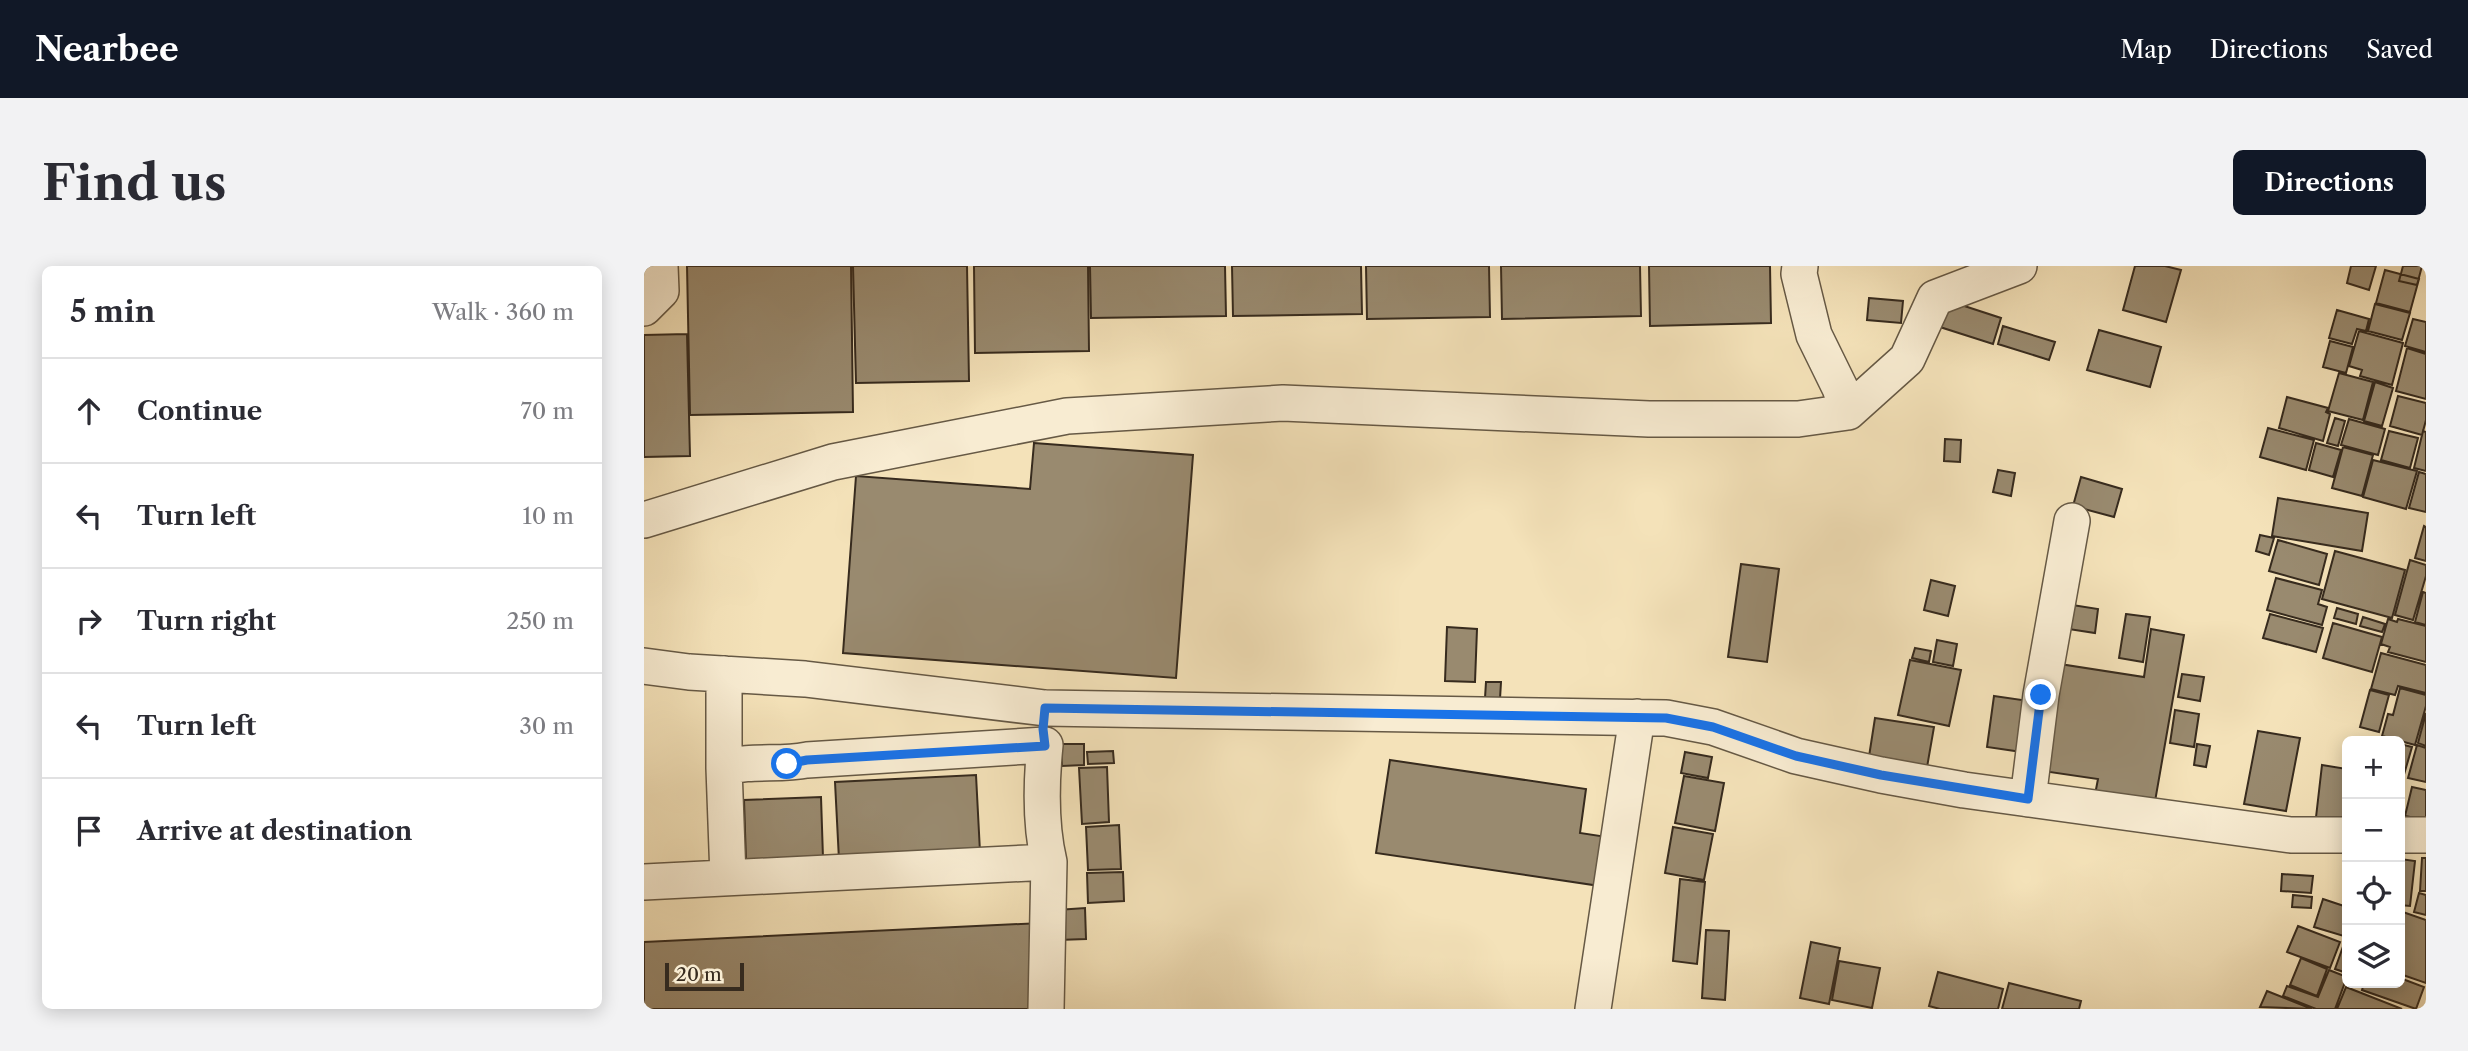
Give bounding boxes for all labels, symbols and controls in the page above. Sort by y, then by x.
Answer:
text: Nearbee [35,29,179,70]
text: Map [2120,35,2172,64]
text: Directions [2210,35,2328,64]
text: Saved [2366,35,2433,64]
button: Directions [2233,150,2426,215]
text: Find us [42,152,226,213]
text: 5 min [70,293,155,330]
text: Walk · 360 m [432,298,574,326]
icon: ahead [70,392,108,430]
text: Continue [137,395,262,427]
text: 70 m [521,397,574,425]
icon: left [70,497,108,535]
text: Turn left [137,500,256,532]
text: 10 m [522,502,574,530]
icon: right [70,602,108,640]
text: Turn right [137,605,276,637]
text: 250 m [506,607,574,635]
route end [2025,679,2056,710]
icon: left [70,707,108,745]
text: Turn left [137,710,256,742]
text: 30 m [519,712,574,740]
map controls [2342,736,2405,988]
button: + [2342,736,2405,799]
route start [771,748,802,779]
button: − [2342,799,2405,862]
icon: arrive [70,812,108,850]
text: Arrive at destination [137,815,412,847]
button: locate [2342,862,2405,925]
button: layers [2342,925,2405,988]
scale bar [665,960,744,992]
text: 20 m [676,963,722,986]

